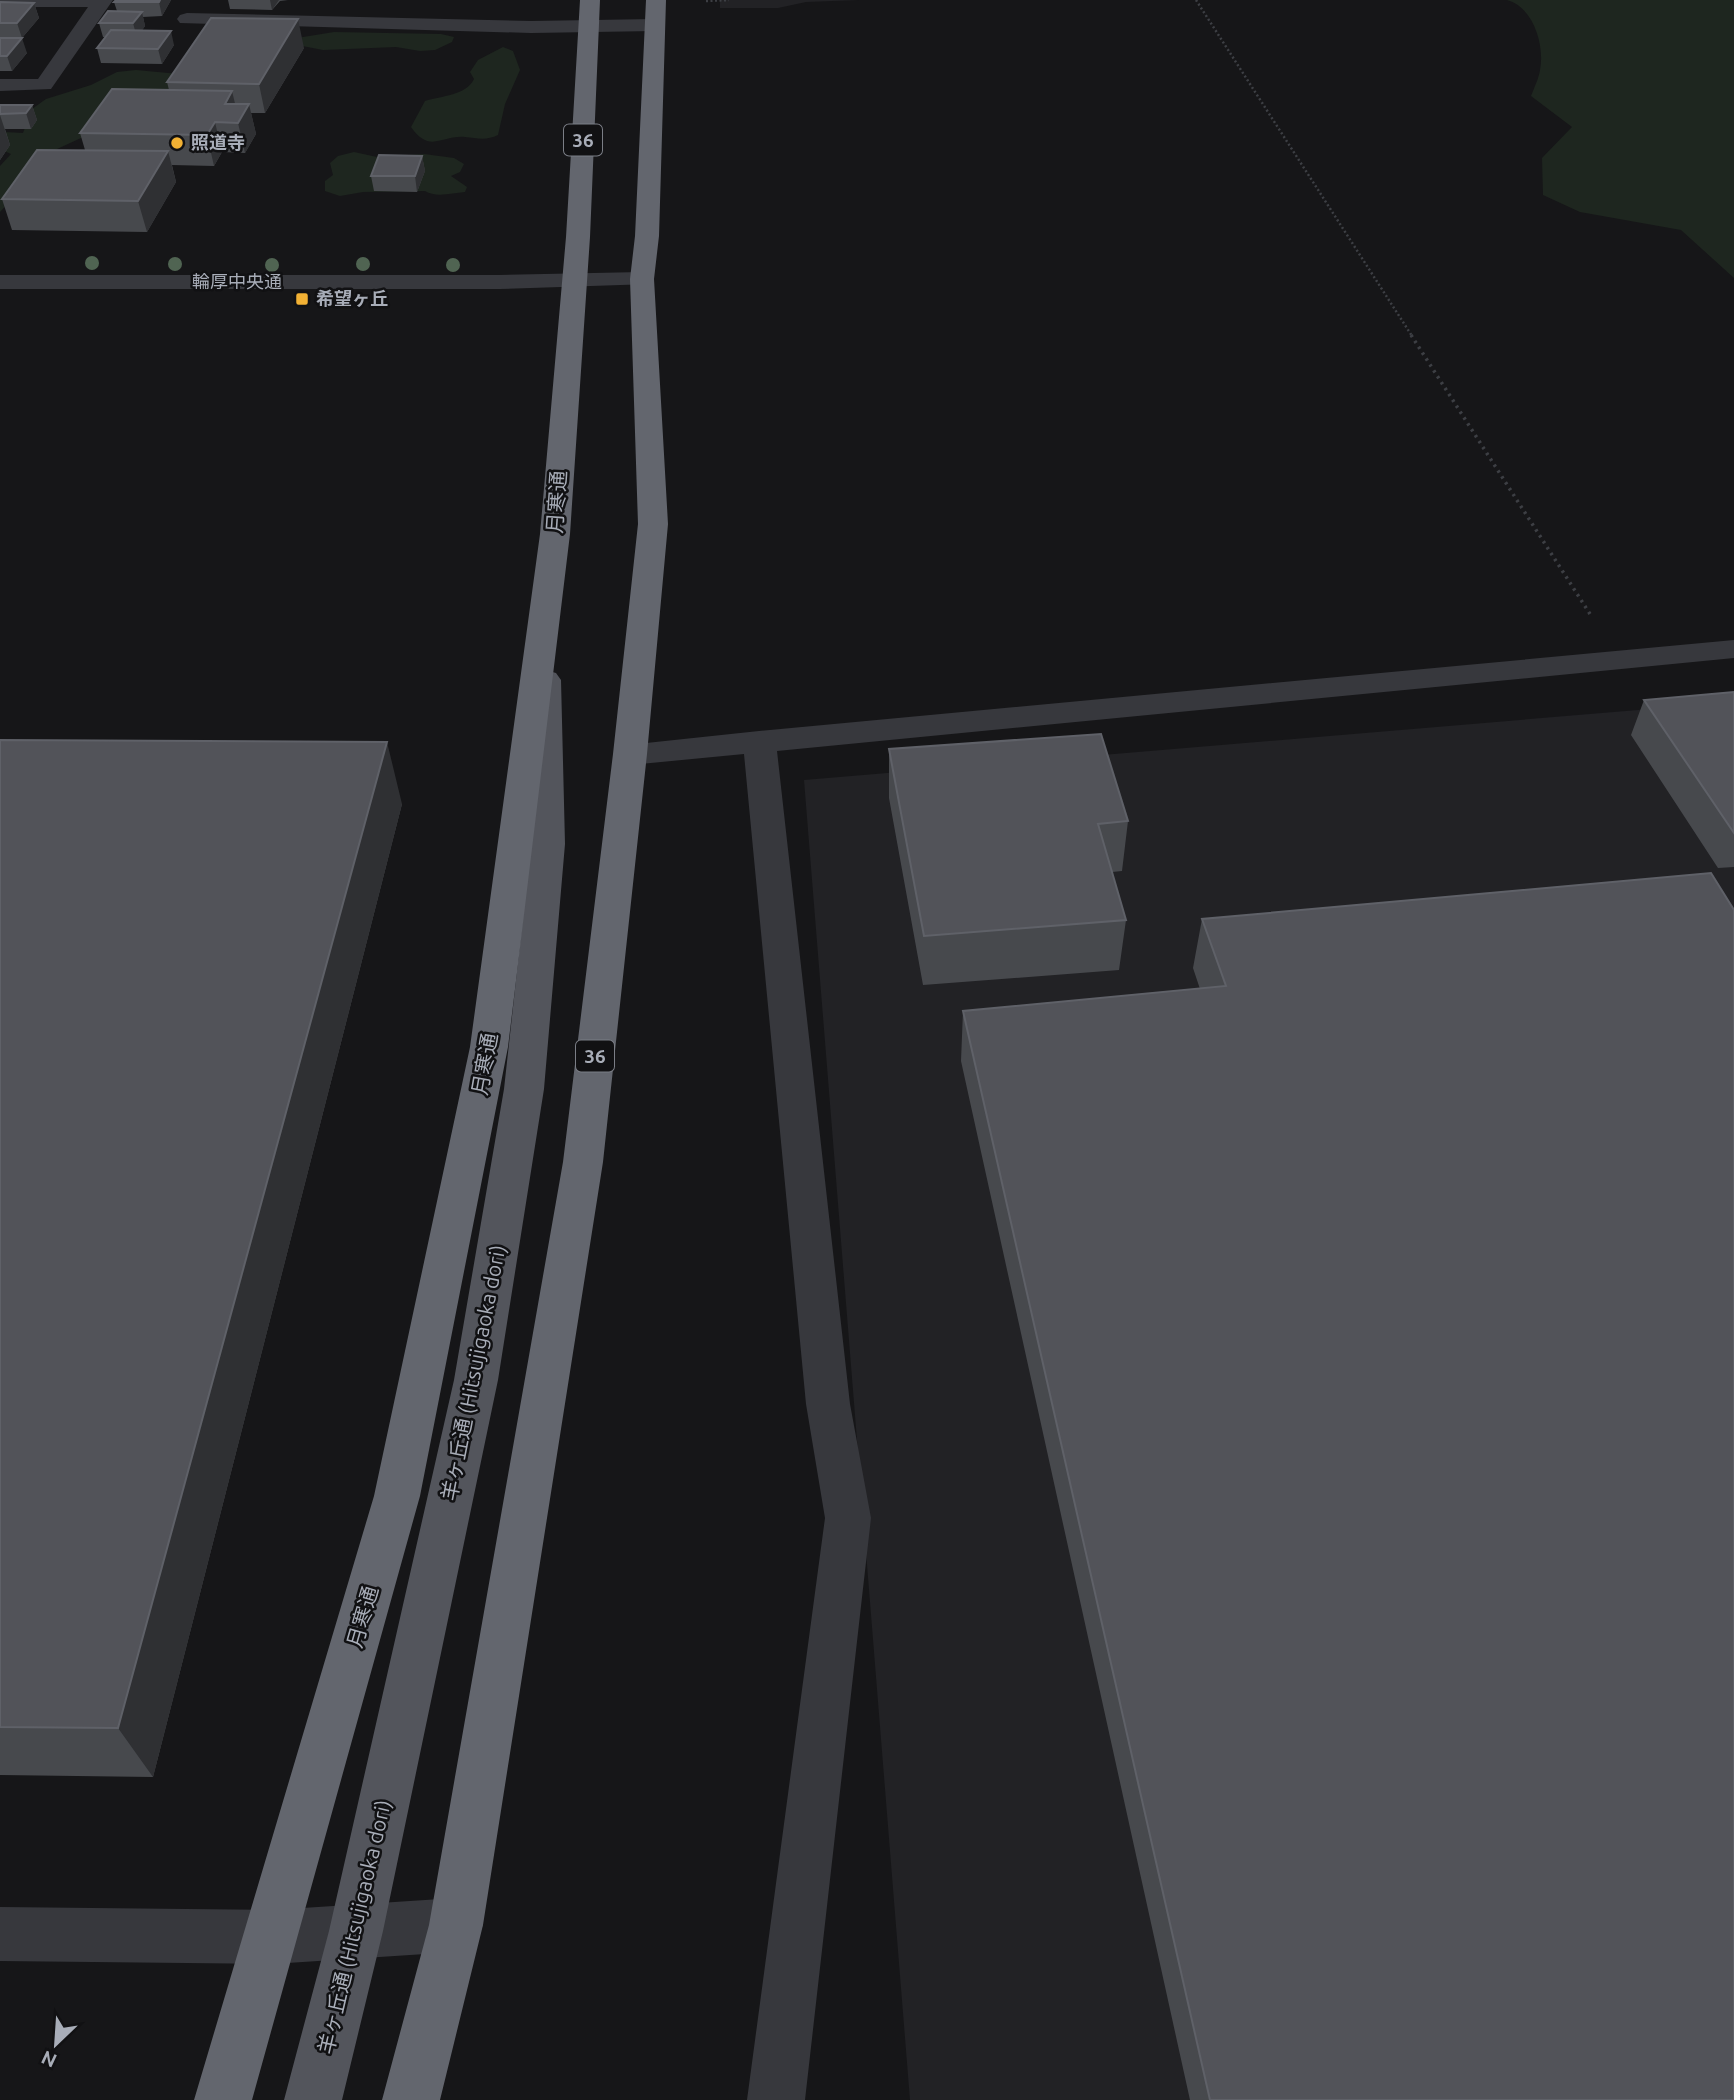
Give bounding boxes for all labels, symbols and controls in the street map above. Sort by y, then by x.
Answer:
road number: 36 [564,124,602,156]
place label: 照道寺 [191,132,245,152]
marker: 照道寺 [169,135,185,151]
street label: 輪厚中央通 [192,271,282,291]
place label: 希望ヶ丘 [316,288,388,308]
marker: 希望ヶ丘 [294,291,310,307]
street label: 月寒通 [542,470,570,534]
street label: 月寒通 [467,1031,501,1097]
road number: 36 [576,1040,614,1072]
street label: 羊ヶ丘通 (Hitsujigaoka dori) [436,1243,510,1503]
street label: 月寒通 [342,1583,382,1650]
street label: 羊ヶ丘通 (Hitsujigaoka dori) [313,1797,395,2056]
north arrow [21,2009,91,2079]
text: N [38,2046,60,2072]

